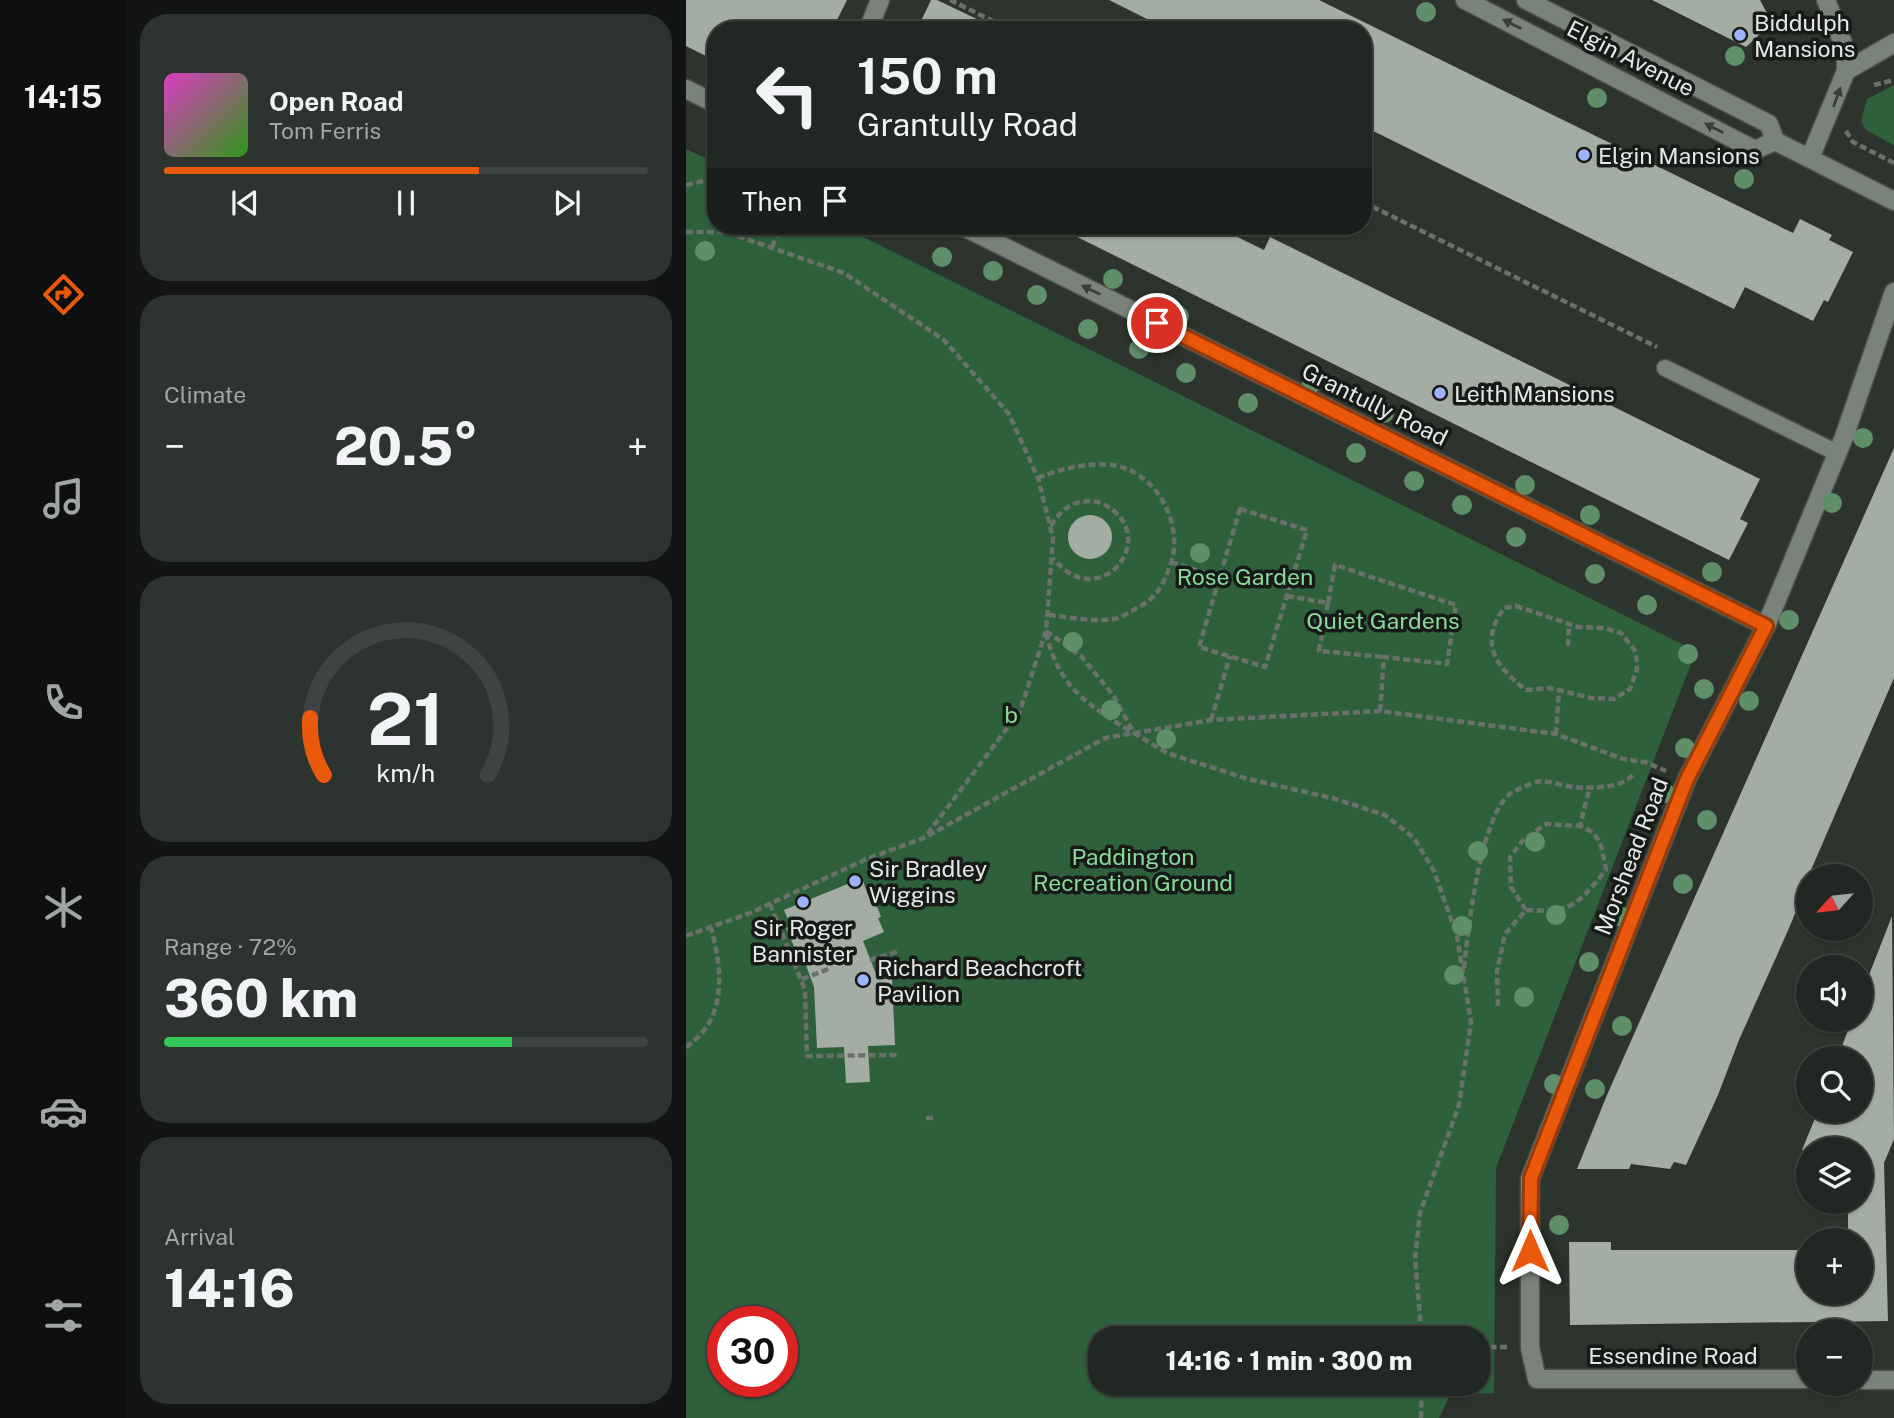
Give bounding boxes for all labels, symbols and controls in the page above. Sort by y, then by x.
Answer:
place label: Biddulph Mansions [1754,9,1855,62]
street label: Elgin Avenue [1563,14,1699,102]
one-way arrow [1502,18,1522,30]
marker: Biddulph Mansions [1732,27,1748,43]
text: 150 m [857,47,998,105]
icon: left [742,49,833,140]
text: 14:15 [24,78,102,115]
text: Open Road [269,86,404,117]
one-way arrow [1832,86,1843,107]
text: Grantully Road [857,106,1078,143]
text: Tom Ferris [269,117,381,144]
one-way arrow [1704,123,1724,134]
place label: Elgin Mansions [1598,142,1760,169]
marker: Elgin Mansions [1576,147,1592,163]
icon: arrive [816,182,854,220]
icon: previous [226,184,264,222]
icon: pause [387,184,425,222]
icon: next [548,184,586,222]
text: Then [742,186,802,217]
icon: directions [39,270,88,319]
one-way arrow [1081,284,1101,295]
pin [1127,293,1187,353]
icon: arrive [1138,304,1176,342]
street label: Grantully Road [1298,357,1452,451]
place label: Leith Mansions [1454,380,1615,407]
text: Climate [164,381,246,408]
marker: Leith Mansions [1432,385,1448,401]
text: 20.5° [334,416,478,477]
text: − [164,424,185,469]
text: + [627,424,648,469]
icon: music [39,474,88,523]
park label: Rose Garden [1177,563,1313,590]
park label: Quiet Gardens [1306,607,1460,634]
text: 21 [367,676,445,761]
icon: phone [39,678,88,727]
park label: b [1004,701,1018,728]
text: km/h [377,758,435,788]
street label: Morshead Road [1589,773,1673,939]
park label: Paddington Recreation Ground [1033,843,1233,896]
place label: Sir Bradley Wiggins [869,855,987,908]
north arrow [1796,864,1872,942]
map controls [1796,864,1873,1396]
marker: Sir Bradley Wiggins [847,873,863,889]
icon: climate [39,883,88,932]
marker: Sir Roger Bannister [795,894,811,910]
place label: Sir Roger Bannister [752,914,854,967]
text: Range · 72% [164,933,297,960]
place label: Richard Beachcroft Pavilion [877,954,1082,1007]
button: sound [1796,955,1873,1032]
text: 360 km [164,968,358,1029]
marker: Richard Beachcroft Pavilion [855,972,871,988]
button: search [1796,1046,1873,1123]
icon: car [39,1087,88,1136]
button: layers [1796,1137,1873,1214]
position arrow [1493,1214,1567,1288]
text: Arrival [164,1223,235,1250]
button: + [1796,1228,1873,1305]
text: 14:16 [164,1258,295,1319]
icon: filters [39,1291,88,1340]
speed limit sign: 30 [707,1306,798,1397]
button: − [1796,1319,1873,1396]
street label: Essendine Road [1588,1342,1758,1369]
text: 14:16 · 1 min · 300 m [1166,1345,1412,1376]

